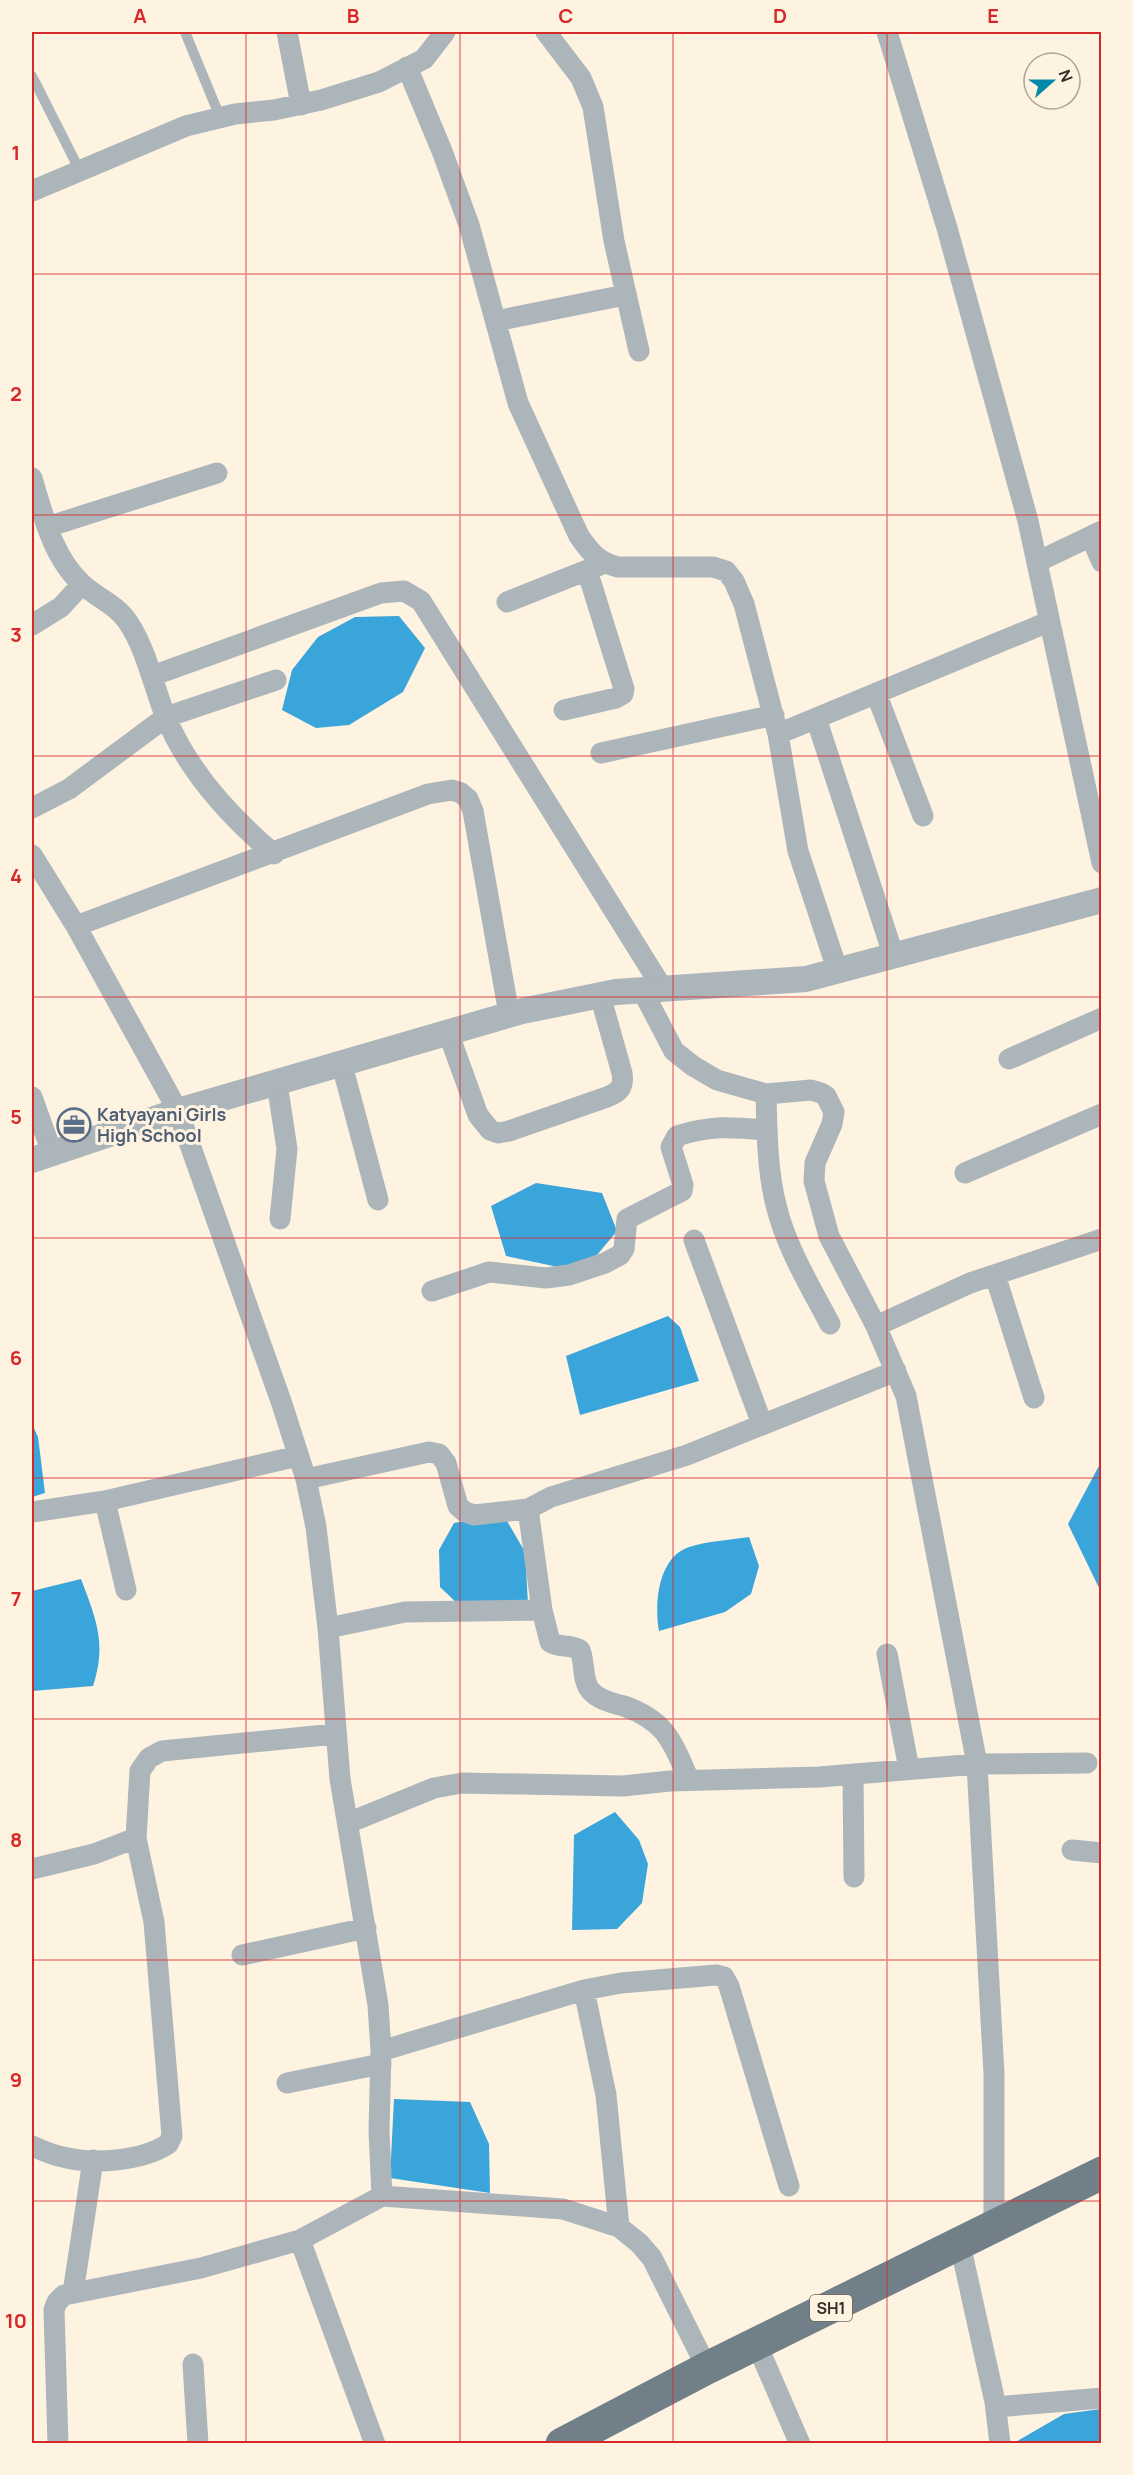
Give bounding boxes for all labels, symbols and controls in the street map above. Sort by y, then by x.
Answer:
text: A [133,2,147,29]
text: B [347,2,360,29]
text: C [559,2,573,29]
text: D [773,2,787,29]
text: E [987,2,999,29]
north arrow [1022,51,1082,111]
text: N [1054,66,1078,85]
text: 1 [12,139,20,166]
text: 2 [10,380,22,407]
text: 3 [10,621,22,648]
text: 4 [10,862,22,889]
place label: Katyayani Girls High School [97,1102,227,1147]
text: 5 [10,1103,22,1130]
office icon: Katyayani Girls High School [56,1107,92,1143]
text: 6 [10,1344,22,1371]
text: 7 [11,1585,21,1612]
text: 8 [10,1826,22,1853]
text: 9 [10,2066,22,2093]
road number: SH1 [810,2295,852,2321]
text: 10 [5,2307,27,2334]

